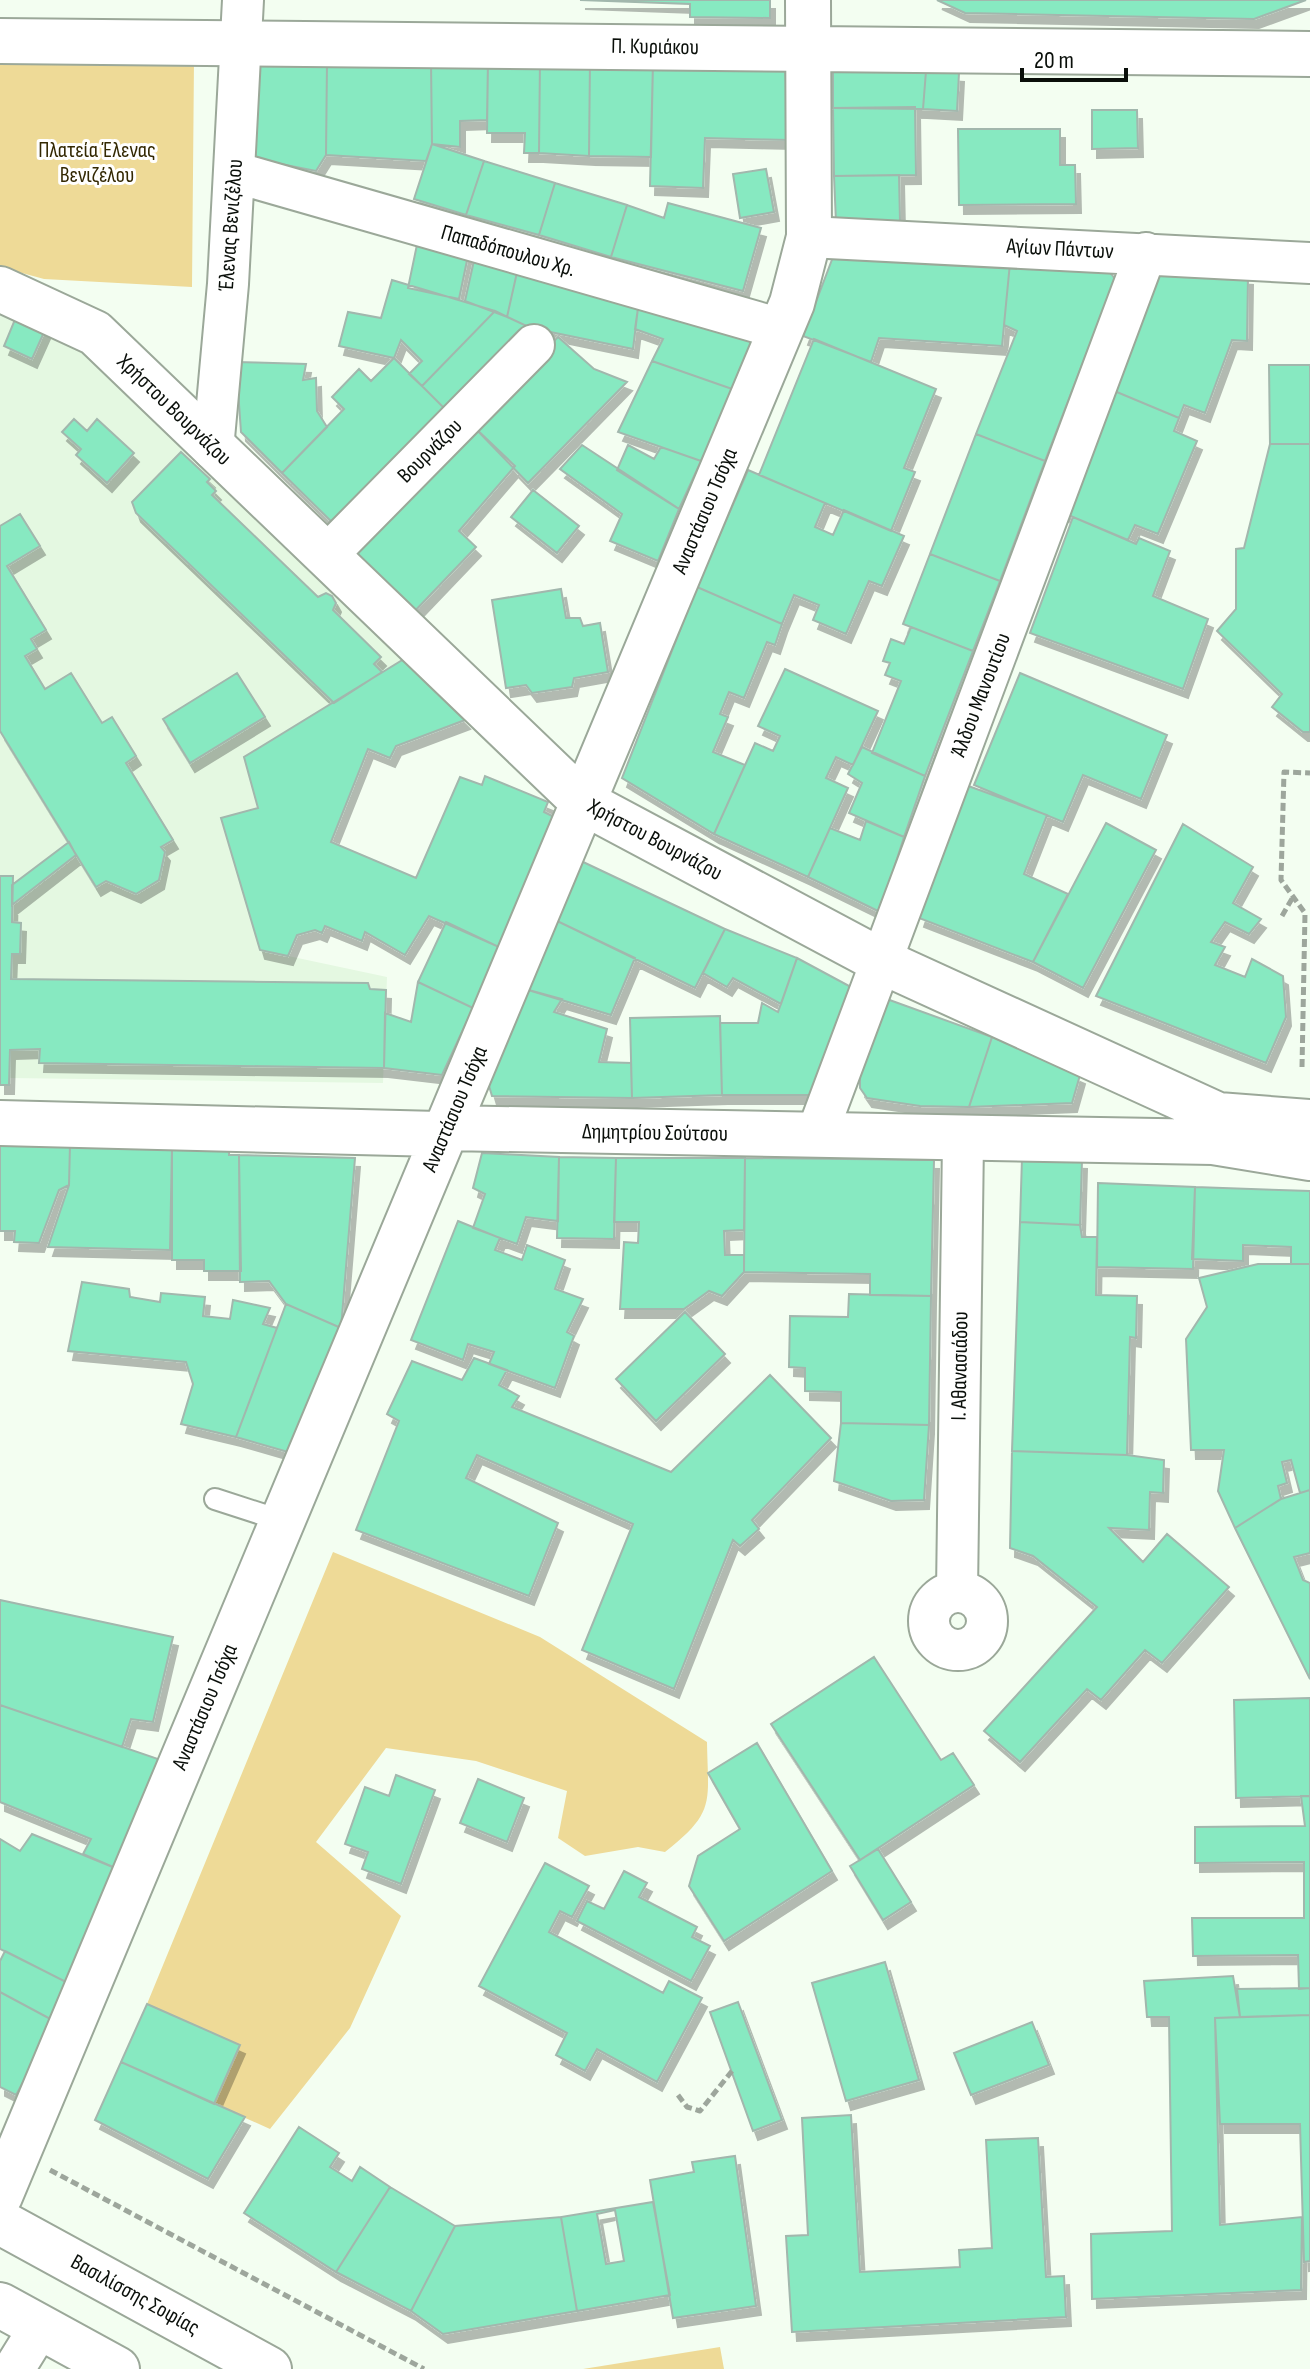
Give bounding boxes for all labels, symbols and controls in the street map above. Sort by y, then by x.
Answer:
scale bar [1022,32,1126,82]
street label: Π. Κυριάκου [611,33,699,61]
text: 20 m [1034,46,1074,75]
park label: Πλατεία Έλενας Βενιζέλου [38,137,156,189]
street label: Έλενας Βενιζέλου [213,158,249,293]
street label: Παπαδόπουλου Χρ. [438,219,578,283]
street label: Αγίων Πάντων [1005,233,1115,265]
street label: Χρήστου Βουρνάζου [110,348,237,471]
street label: Βουρνάζου [392,413,468,489]
street label: Αναστάσιου Τσόχα [666,443,744,579]
street label: Άλδου Μανουτίου [945,629,1017,761]
street label: Χρήστου Βουρνάζου [582,793,727,887]
street label: Αναστάσιου Τσόχα [416,1041,494,1177]
street label: Δημητρίου Σούτσου [582,1118,728,1148]
street label: Ι. Αθανασιάδου [946,1311,974,1421]
street label: Αναστάσιου Τσόχα [166,1639,244,1775]
street label: Βασιλίσσης Σοφίας [66,2248,204,2342]

